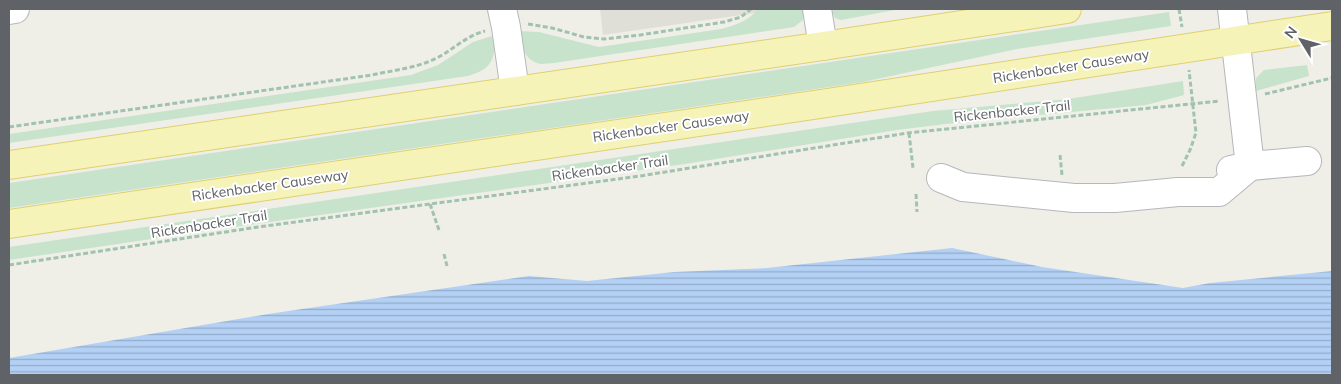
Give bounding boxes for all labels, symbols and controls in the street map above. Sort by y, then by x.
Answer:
north arrow [1276,15,1326,65]
text: N [1280,23,1301,42]
street label: Rickenbacker Causeway [992,45,1151,87]
street label: Rickenbacker Trail [953,96,1071,126]
street label: Rickenbacker Causeway [592,106,751,146]
street label: Rickenbacker Trail [551,151,669,185]
street label: Rickenbacker Causeway [191,165,350,205]
street label: Rickenbacker Trail [150,206,268,242]

